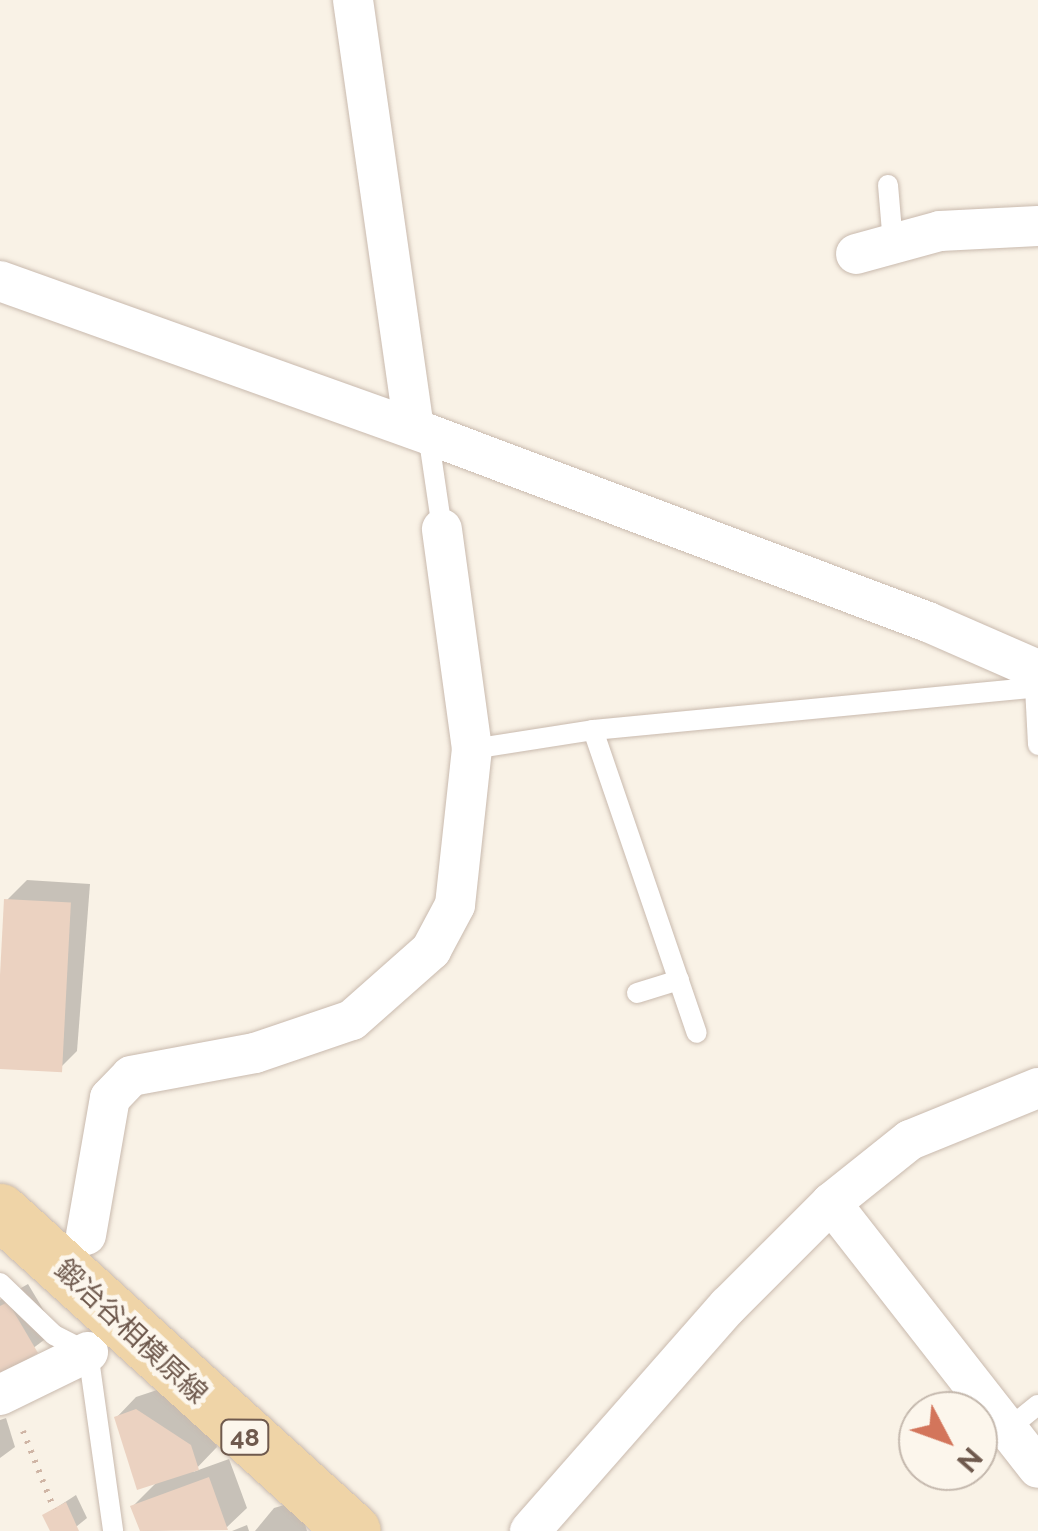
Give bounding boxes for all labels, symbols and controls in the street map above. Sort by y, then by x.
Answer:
street label: 鍛冶谷相模原線 [48,1253,214,1411]
north arrow [898,1391,998,1491]
road number: 48 [220,1417,270,1457]
text: N [950,1441,989,1479]

